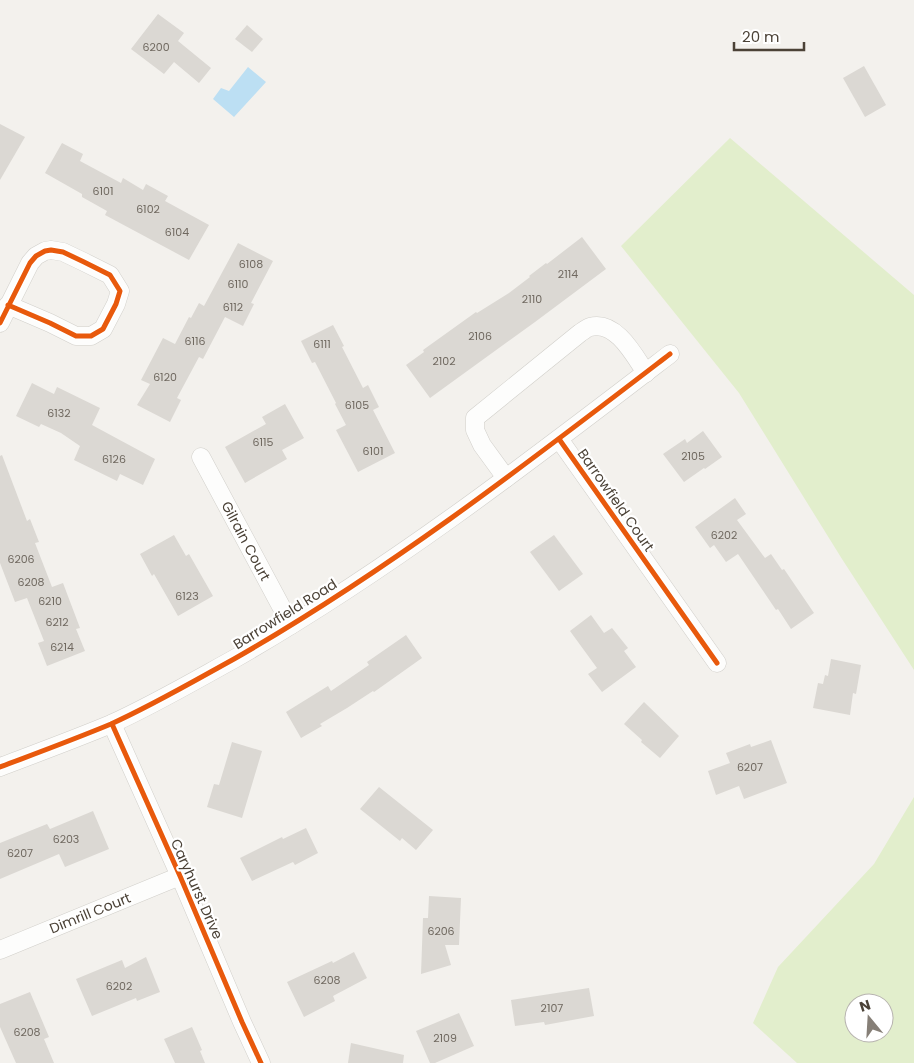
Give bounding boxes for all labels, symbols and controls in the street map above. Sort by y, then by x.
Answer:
scale bar [734,20,804,52]
text: 20 m [742,26,780,47]
house number: 6200 [142,39,170,55]
house number: 6101 [93,183,113,199]
house number: 6102 [136,201,160,217]
house number: 6104 [165,224,189,240]
house number: 6108 [239,256,263,272]
house number: 2114 [558,266,578,282]
house number: 6110 [228,276,249,292]
house number: 2110 [522,291,542,307]
house number: 6112 [223,299,243,315]
house number: 2106 [468,328,492,344]
house number: 6116 [184,333,206,349]
house number: 6111 [313,336,331,352]
house number: 2102 [432,353,456,369]
house number: 6120 [153,369,177,385]
house number: 6105 [345,397,369,413]
house number: 6132 [47,405,71,421]
house number: 6115 [253,434,274,450]
house number: 6101 [363,443,383,459]
street label: Barrowfield Court [573,445,659,555]
house number: 2105 [681,448,705,464]
house number: 6126 [102,451,126,467]
street label: Gilrain Court [217,498,275,584]
house number: 6202 [711,527,737,543]
house number: 6206 [7,551,35,567]
house number: 6208 [17,574,45,590]
street label: Barrowfield Road [229,574,341,654]
house number: 6123 [175,588,199,604]
house number: 6210 [38,593,62,609]
house number: 6212 [45,614,69,630]
house number: 6214 [50,639,74,655]
house number: 6207 [737,759,763,775]
house number: 6203 [53,831,79,847]
street label: Caryhurst Drive [166,836,228,943]
house number: 6207 [7,845,33,861]
street label: Dimrill Court [46,888,134,938]
house number: 6206 [427,923,455,939]
house number: 6208 [313,972,341,988]
house number: 6202 [106,978,132,994]
north arrow [844,993,894,1043]
text: N [857,994,873,1017]
house number: 2107 [541,1000,563,1016]
house number: 6208 [13,1024,41,1040]
house number: 2109 [433,1030,457,1046]

